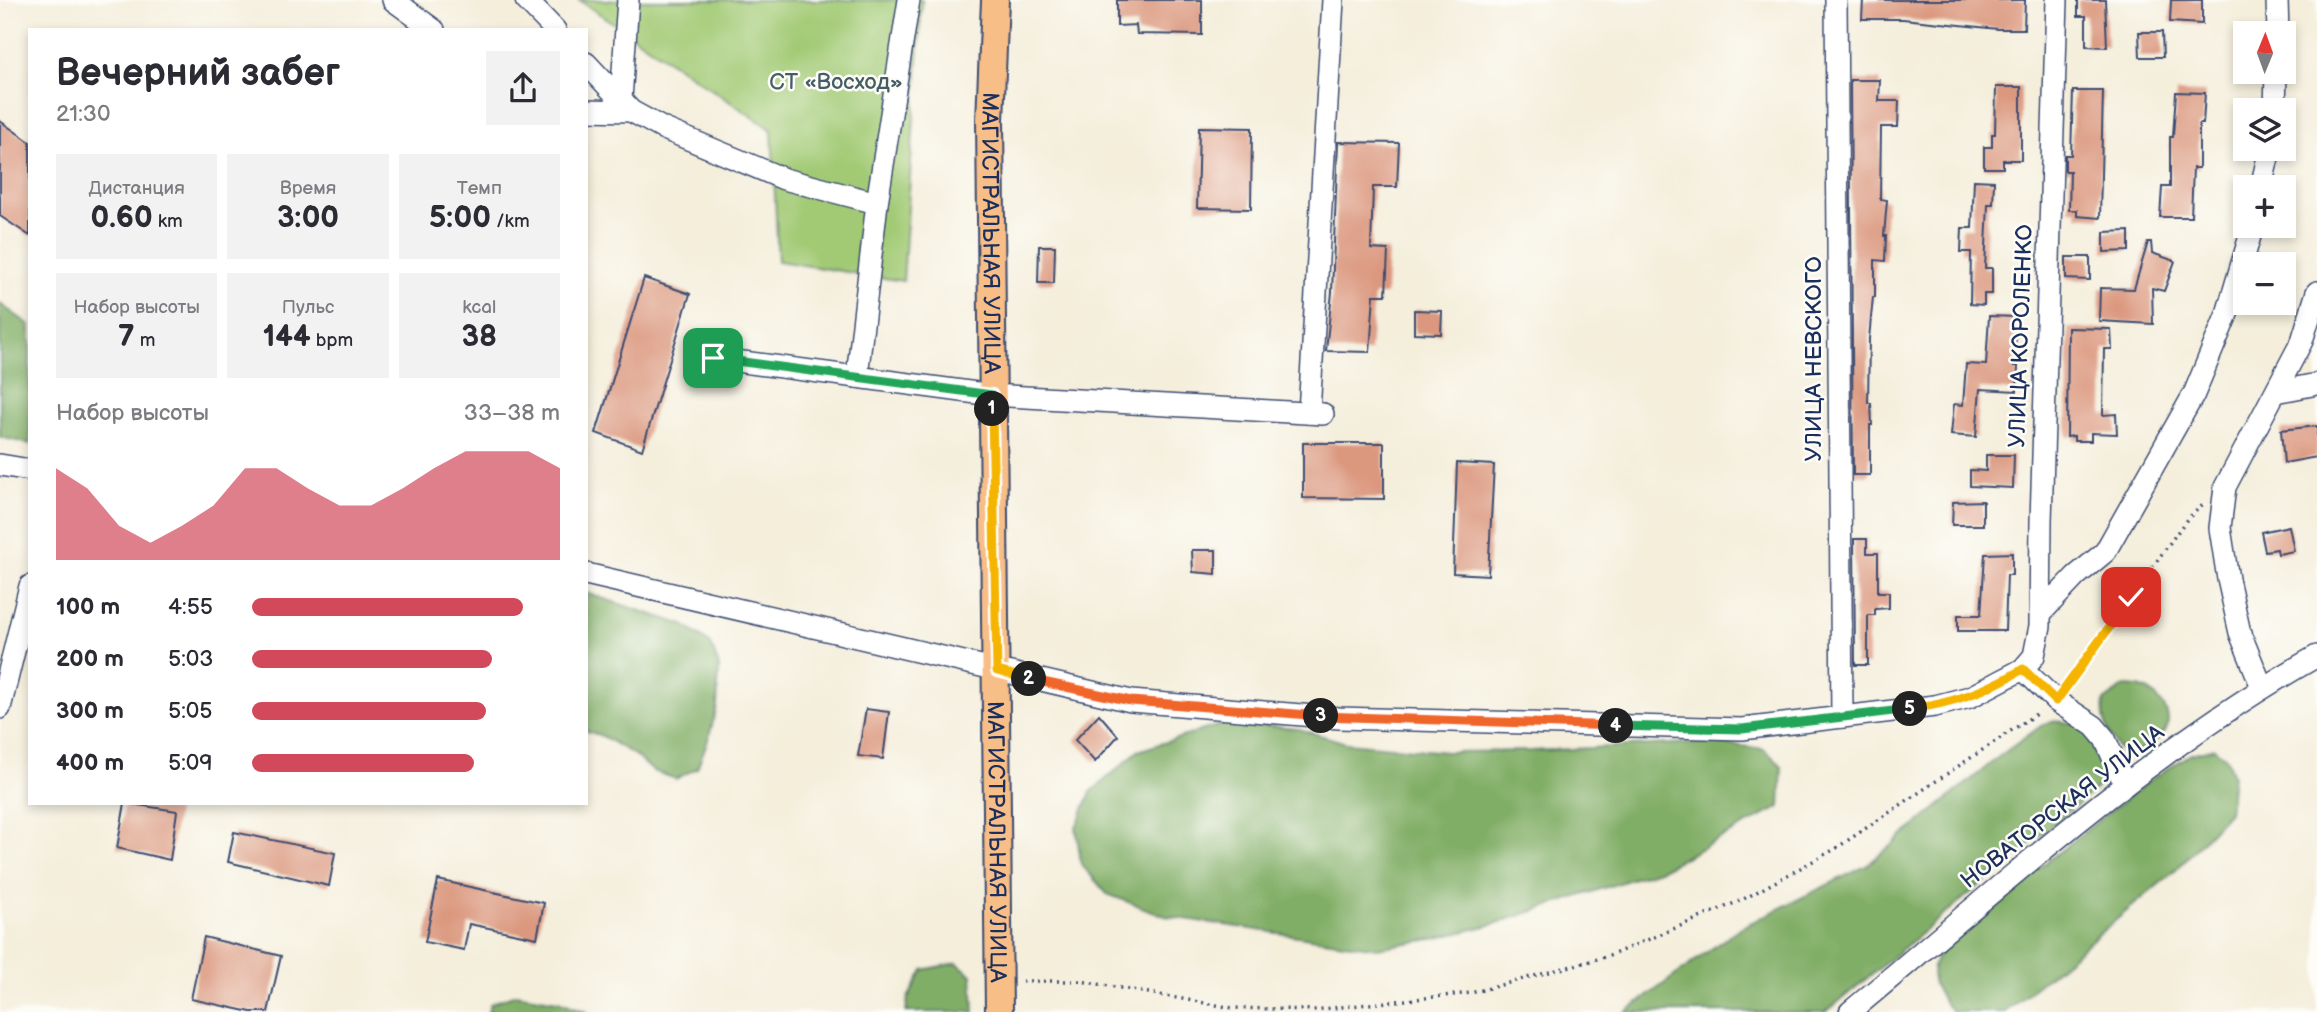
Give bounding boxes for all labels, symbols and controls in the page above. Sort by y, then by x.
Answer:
north arrow [2233,21,2296,84]
map controls [2233,21,2296,315]
text: Вечерний забег [56,51,340,96]
button: share [486,51,560,125]
park label: СТ «Восход» [769,68,903,96]
street label: МАГИСТРАЛЬНАЯ УЛИЦА [975,91,1006,374]
button: layers [2233,98,2296,161]
text: 21:30 [56,100,110,128]
button: + [2233,175,2296,238]
text: Дистанция [89,177,185,200]
text: Время [280,177,336,200]
text: Темп [457,177,502,200]
text: 0.60 [91,200,153,236]
text: 3:00 [277,200,339,236]
text: 5:00 [429,200,491,236]
text: km [153,210,183,233]
text: /km [491,210,530,233]
street label: УЛИЦА КОРОЛЕНКО [2003,224,2039,448]
button: − [2233,252,2296,315]
street label: УЛИЦА НЕВСКОГО [1800,256,1828,462]
text: Набор высоты [73,296,200,319]
text: Пульс [282,296,334,319]
text: kcal [462,296,496,319]
text: 7 [118,319,135,355]
text: 144 [263,319,311,355]
text: 38 [462,319,497,355]
pin [683,328,743,388]
text: m [135,329,155,352]
text: bpm [311,329,353,352]
icon: arrive [694,339,732,377]
pin: 1 [974,392,1010,426]
text: 1 [988,397,996,420]
text: Набор высоты [56,399,209,427]
text: 33–38 m [464,399,560,427]
pin [2101,567,2161,627]
icon: check [2112,578,2150,616]
text: 100 m [56,593,120,621]
text: 4:55 [168,593,213,621]
text: 200 m [56,645,124,673]
text: 5:03 [168,645,214,673]
pin: 2 [1012,662,1046,696]
text: 2 [1023,667,1034,690]
pin: 5 [1892,692,1927,726]
text: 300 m [56,697,124,725]
text: 5:05 [168,697,213,725]
text: 5 [1904,697,1915,720]
pin: 3 [1304,698,1338,734]
street label: МАГИСТРАЛЬНАЯ УЛИЦА [981,701,1012,983]
text: 3 [1315,704,1326,727]
pin: 4 [1598,708,1634,744]
text: 4 [1610,714,1621,737]
street label: НОВАТОРСКАЯ УЛИЦА [1955,719,2170,895]
text: 400 m [56,749,124,777]
text: 5:09 [168,749,213,777]

